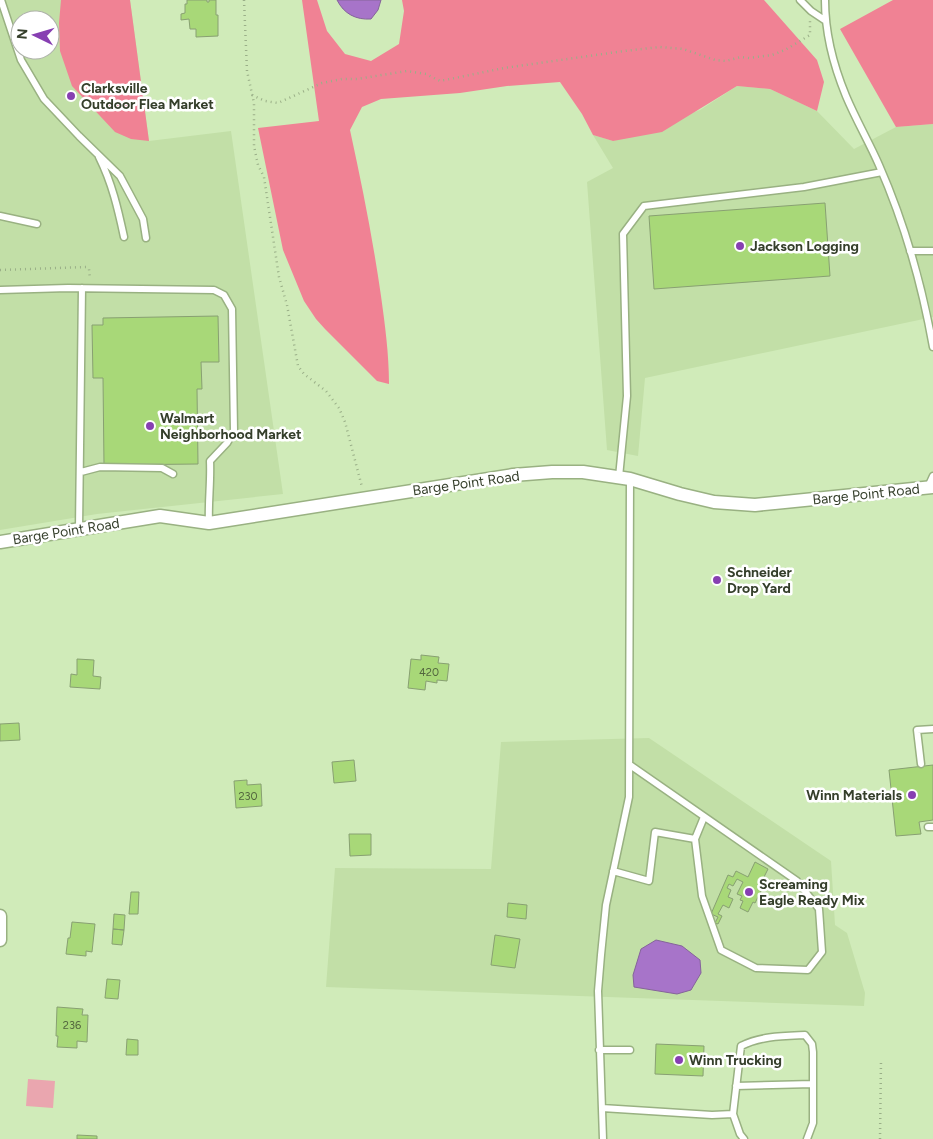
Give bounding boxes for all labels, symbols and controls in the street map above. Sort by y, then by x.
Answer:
north arrow [10,10,60,60]
text: N [14,28,31,40]
place label: Clarksville Outdoor Flea Market [81,80,214,113]
marker: Clarksville Outdoor Flea Market [65,90,77,102]
place label: Jackson Logging [750,238,859,255]
marker: Jackson Logging [734,240,746,252]
place label: Walmart Neighborhood Market [160,410,302,443]
marker: Walmart Neighborhood Market [144,420,156,432]
street label: Barge Point Road [411,468,521,499]
street label: Barge Point Road [812,480,921,509]
street label: Barge Point Road [11,515,121,548]
place label: Schneider Drop Yard [727,564,793,597]
marker: Schneider Drop Yard [711,574,723,586]
house number: 420 [419,666,439,679]
place label: Winn Materials [806,787,902,804]
marker: Winn Materials [906,789,918,801]
house number: 230 [238,790,258,803]
place label: Screaming Eagle Ready Mix [759,876,865,909]
marker: Screaming Eagle Ready Mix [743,886,755,898]
house number: 236 [63,1019,81,1032]
place label: Winn Trucking [689,1052,782,1069]
marker: Winn Trucking [673,1054,685,1066]

